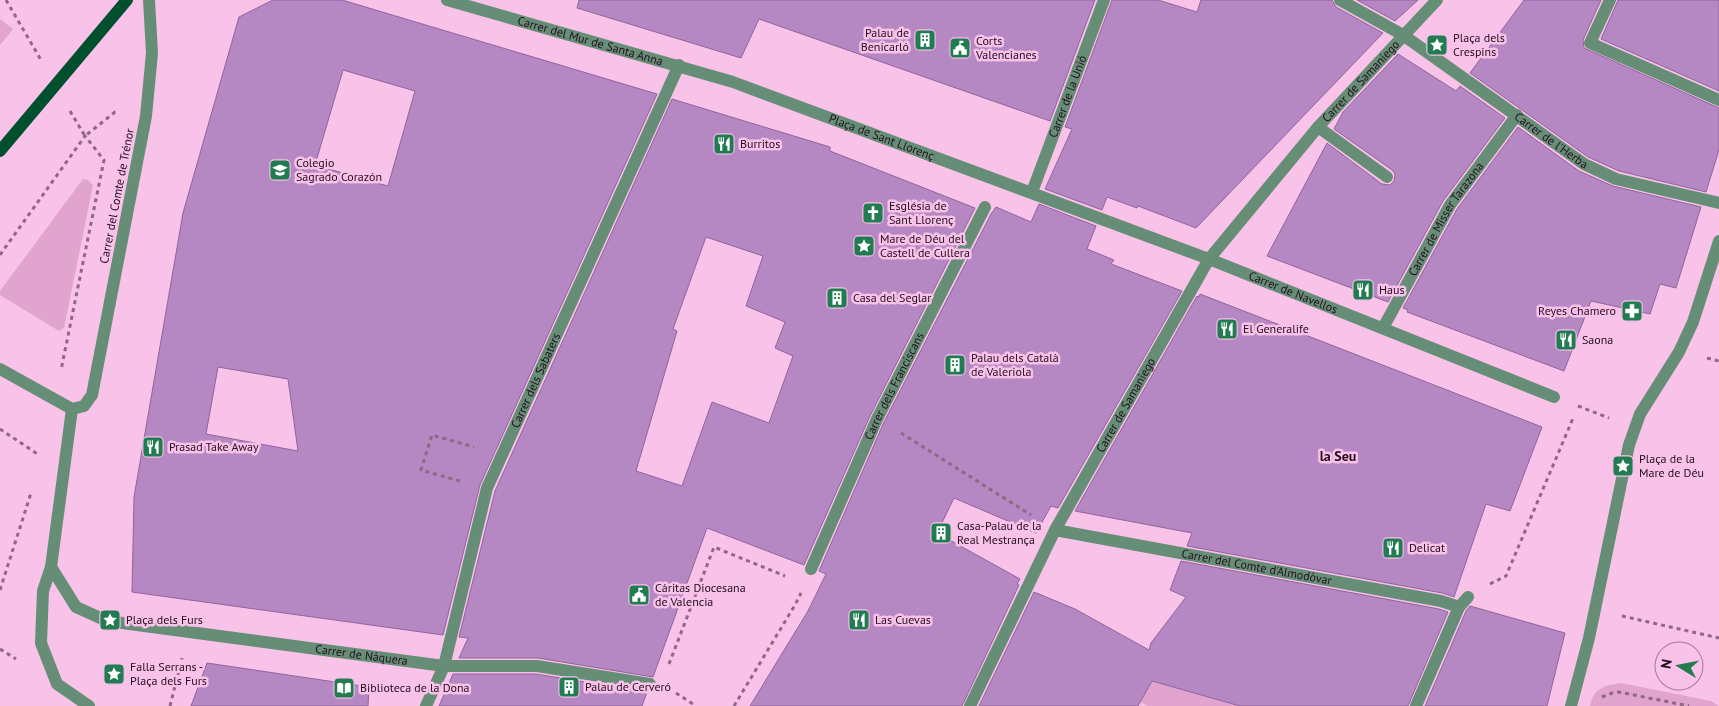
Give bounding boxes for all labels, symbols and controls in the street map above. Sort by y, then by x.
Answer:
street label: Carrer del Mur de Santa Anna [516,13,665,69]
place label: Palau de Benicarló [861,25,909,54]
building icon: Palau de Benicarló [913,28,937,52]
place label: Plaça dels Crespins [1453,30,1505,59]
place label: Corts Valencianes [975,33,1037,62]
place icon: Plaça dels Crespins [1425,33,1449,57]
public building icon: Corts Valencianes [948,36,972,60]
street label: Carrer de Samaniego [1319,37,1402,125]
street label: Carrer de la Unió [1045,53,1090,140]
street label: Carrer de l'Herba [1512,109,1590,172]
street label: Plaça de Sant Llorenç [827,110,937,163]
street label: Carrer del Comte de Trénor [96,127,137,265]
restaurant icon: Burritos [712,132,736,156]
place label: Burritos [740,136,780,151]
place label: Colegio Sagrado Corazón [296,155,382,184]
school or university icon: Colegio Sagrado Corazón [268,158,292,182]
street label: Carrer de Misser Tarazona [1405,159,1486,278]
place label: Església de Sant Llorenç [889,198,954,227]
church icon: Església de Sant Llorenç [861,201,885,225]
place label: Mare de Déu del Castell de Cullera [880,231,970,260]
place icon: Mare de Déu del Castell de Cullera [852,234,876,258]
street label: Carrer de Navellos [1247,268,1340,317]
restaurant icon: Haus [1351,278,1375,302]
place label: Haus [1379,282,1405,297]
building icon: Casa del Seglar [825,286,849,310]
place label: Casa del Seglar [853,290,931,305]
pharmacy icon: Reyes Chamero [1620,299,1644,323]
place label: Reyes Chamero [1538,303,1616,318]
restaurant icon: El Generalife [1215,317,1239,341]
place label: El Generalife [1243,321,1309,336]
restaurant icon: Saona [1554,328,1578,352]
street label: Carrer dels Franciscans [861,330,927,442]
street label: Carrer dels Sabaters [507,331,563,430]
place label: Saona [1582,332,1613,347]
place label: Palau dels Català de Valeriola [971,350,1059,379]
building icon: Palau dels Català de Valeriola [943,353,967,377]
street label: Carrer de Samaniego [1093,355,1158,455]
restaurant icon: Prasad Take Away [141,435,165,459]
place label: Prasad Take Away [169,439,259,454]
district label: la Seu [1320,447,1356,465]
place label: Plaça de la Mare de Déu [1639,451,1704,480]
place icon: Plaça de la Mare de Déu [1611,454,1635,478]
place label: Casa-Palau de la Real Mestrança [957,518,1042,547]
building icon: Casa-Palau de la Real Mestrança [929,521,953,545]
restaurant icon: Delicat [1381,536,1405,560]
place label: Delicat [1409,540,1445,555]
street label: Carrer del Comte d'Almodòvar [1180,545,1333,588]
place label: Cáritas Diocesana de Valencia [655,580,746,609]
public building icon: Cáritas Diocesana de Valencia [627,583,651,607]
place icon: Plaça dels Furs [98,608,122,632]
restaurant icon: Las Cuevas [847,608,871,632]
place label: Plaça dels Furs [126,612,203,627]
place label: Las Cuevas [875,612,931,627]
street label: Carrer de Nàquera [314,641,409,668]
north arrow [1654,641,1704,691]
text: N [1657,658,1676,670]
place label: Falla Serrans - Plaça dels Furs [130,659,207,688]
place icon: Falla Serrans - Plaça dels Furs [102,662,126,686]
building icon: Palau de Cerveró [557,675,581,699]
library icon: Biblioteca de la Dona [332,676,356,700]
place label: Palau de Cerveró [585,679,671,694]
place label: Biblioteca de la Dona [360,680,470,695]

